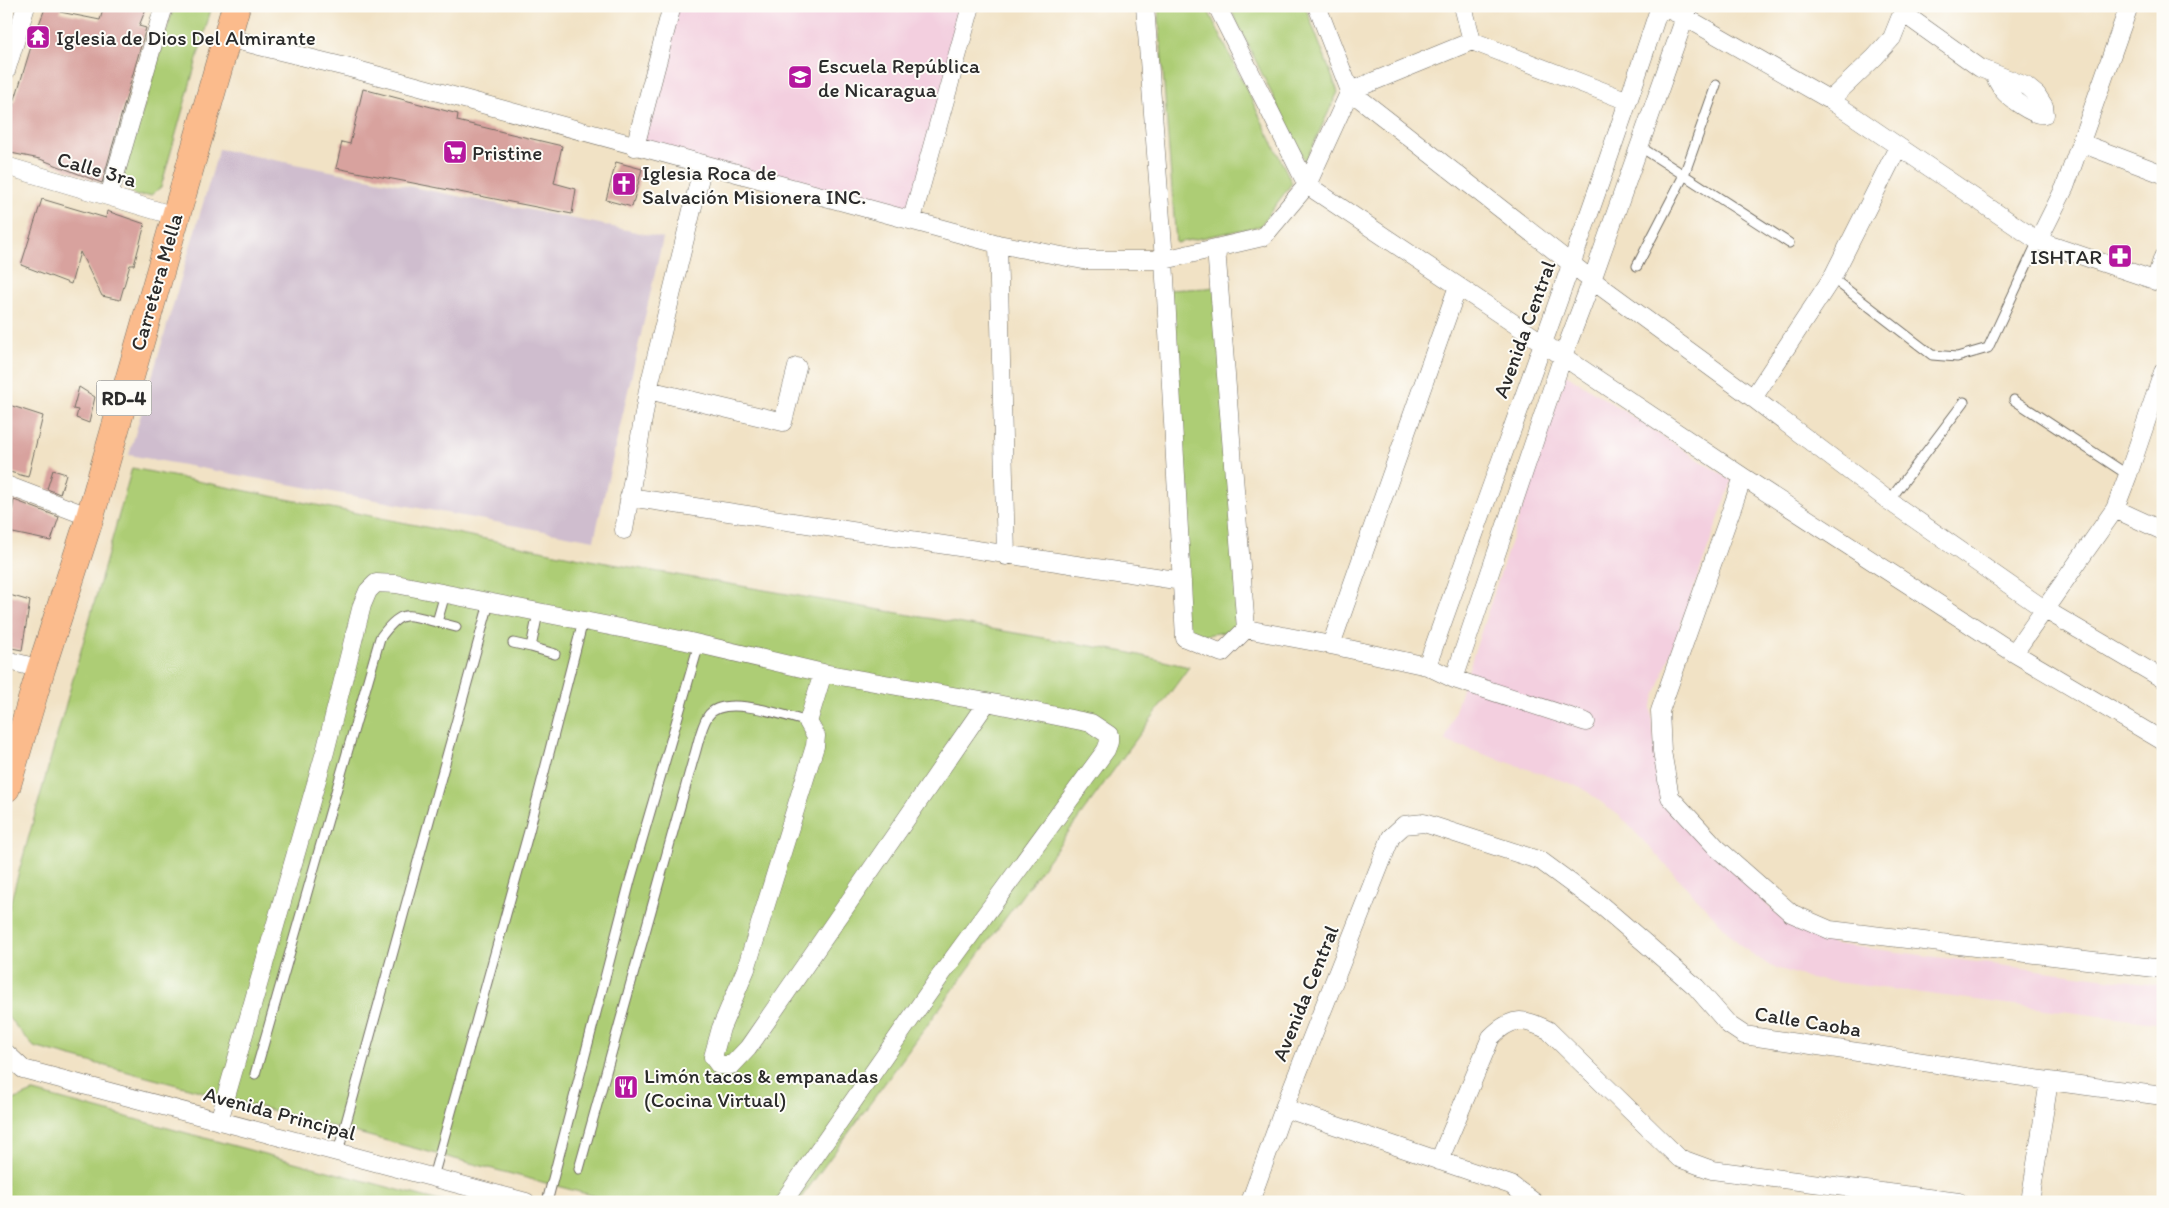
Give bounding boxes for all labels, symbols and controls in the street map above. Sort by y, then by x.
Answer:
temple icon: Iglesia de Dios Del Almirante [25,24,51,50]
place label: Iglesia de Dios Del Almirante [56,25,316,50]
place label: Escuela República de Nicaragua [818,53,980,102]
school or university icon: Escuela República de Nicaragua [787,64,813,90]
supermarket icon: Pristine [442,139,468,165]
place label: Pristine [472,140,542,165]
street label: Calle 3ra [54,146,140,192]
place label: Iglesia Roca de Salvación Misionera INC. [642,160,867,209]
church icon: Iglesia Roca de Salvación Misionera INC. [611,171,637,197]
street label: Carretera Mella [124,210,188,354]
pharmacy icon: ISHTAR [2107,243,2133,269]
place label: ISHTAR [2030,244,2102,269]
street label: Avenida Central [1488,257,1560,401]
road number: RD-4 [96,380,152,416]
street label: Avenida Central [1266,921,1344,1065]
street label: Calle Caoba [1753,1000,1863,1042]
place label: Limón tacos & empanadas (Cocina Virtual) [644,1063,878,1112]
restaurant icon: Limón tacos & empanadas (Cocina Virtual) [613,1074,639,1100]
street label: Avenida Principal [201,1081,359,1145]

